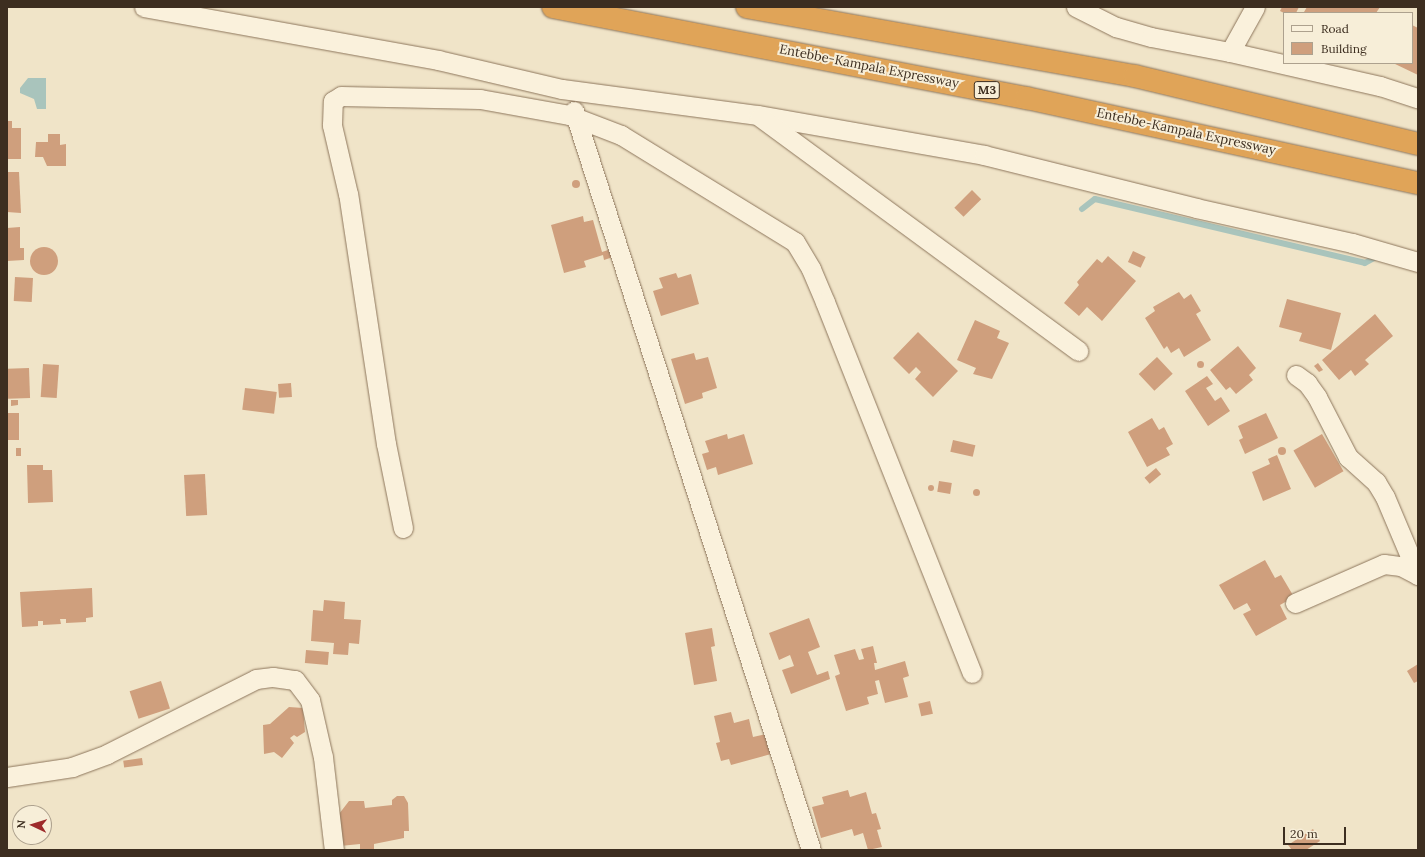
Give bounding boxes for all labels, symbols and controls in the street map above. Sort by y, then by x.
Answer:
legend [1283,12,1413,64]
text: Road [1321,21,1349,36]
text: Building [1321,41,1367,56]
street label: Entebbe-Kampala Expressway [778,42,960,92]
road number: M3 [973,80,1001,100]
street label: Entebbe-Kampala Expressway [1095,105,1277,159]
north arrow [12,805,52,845]
scale bar [1285,819,1348,845]
text: N [14,820,28,829]
text: 20 m [1290,826,1318,841]

